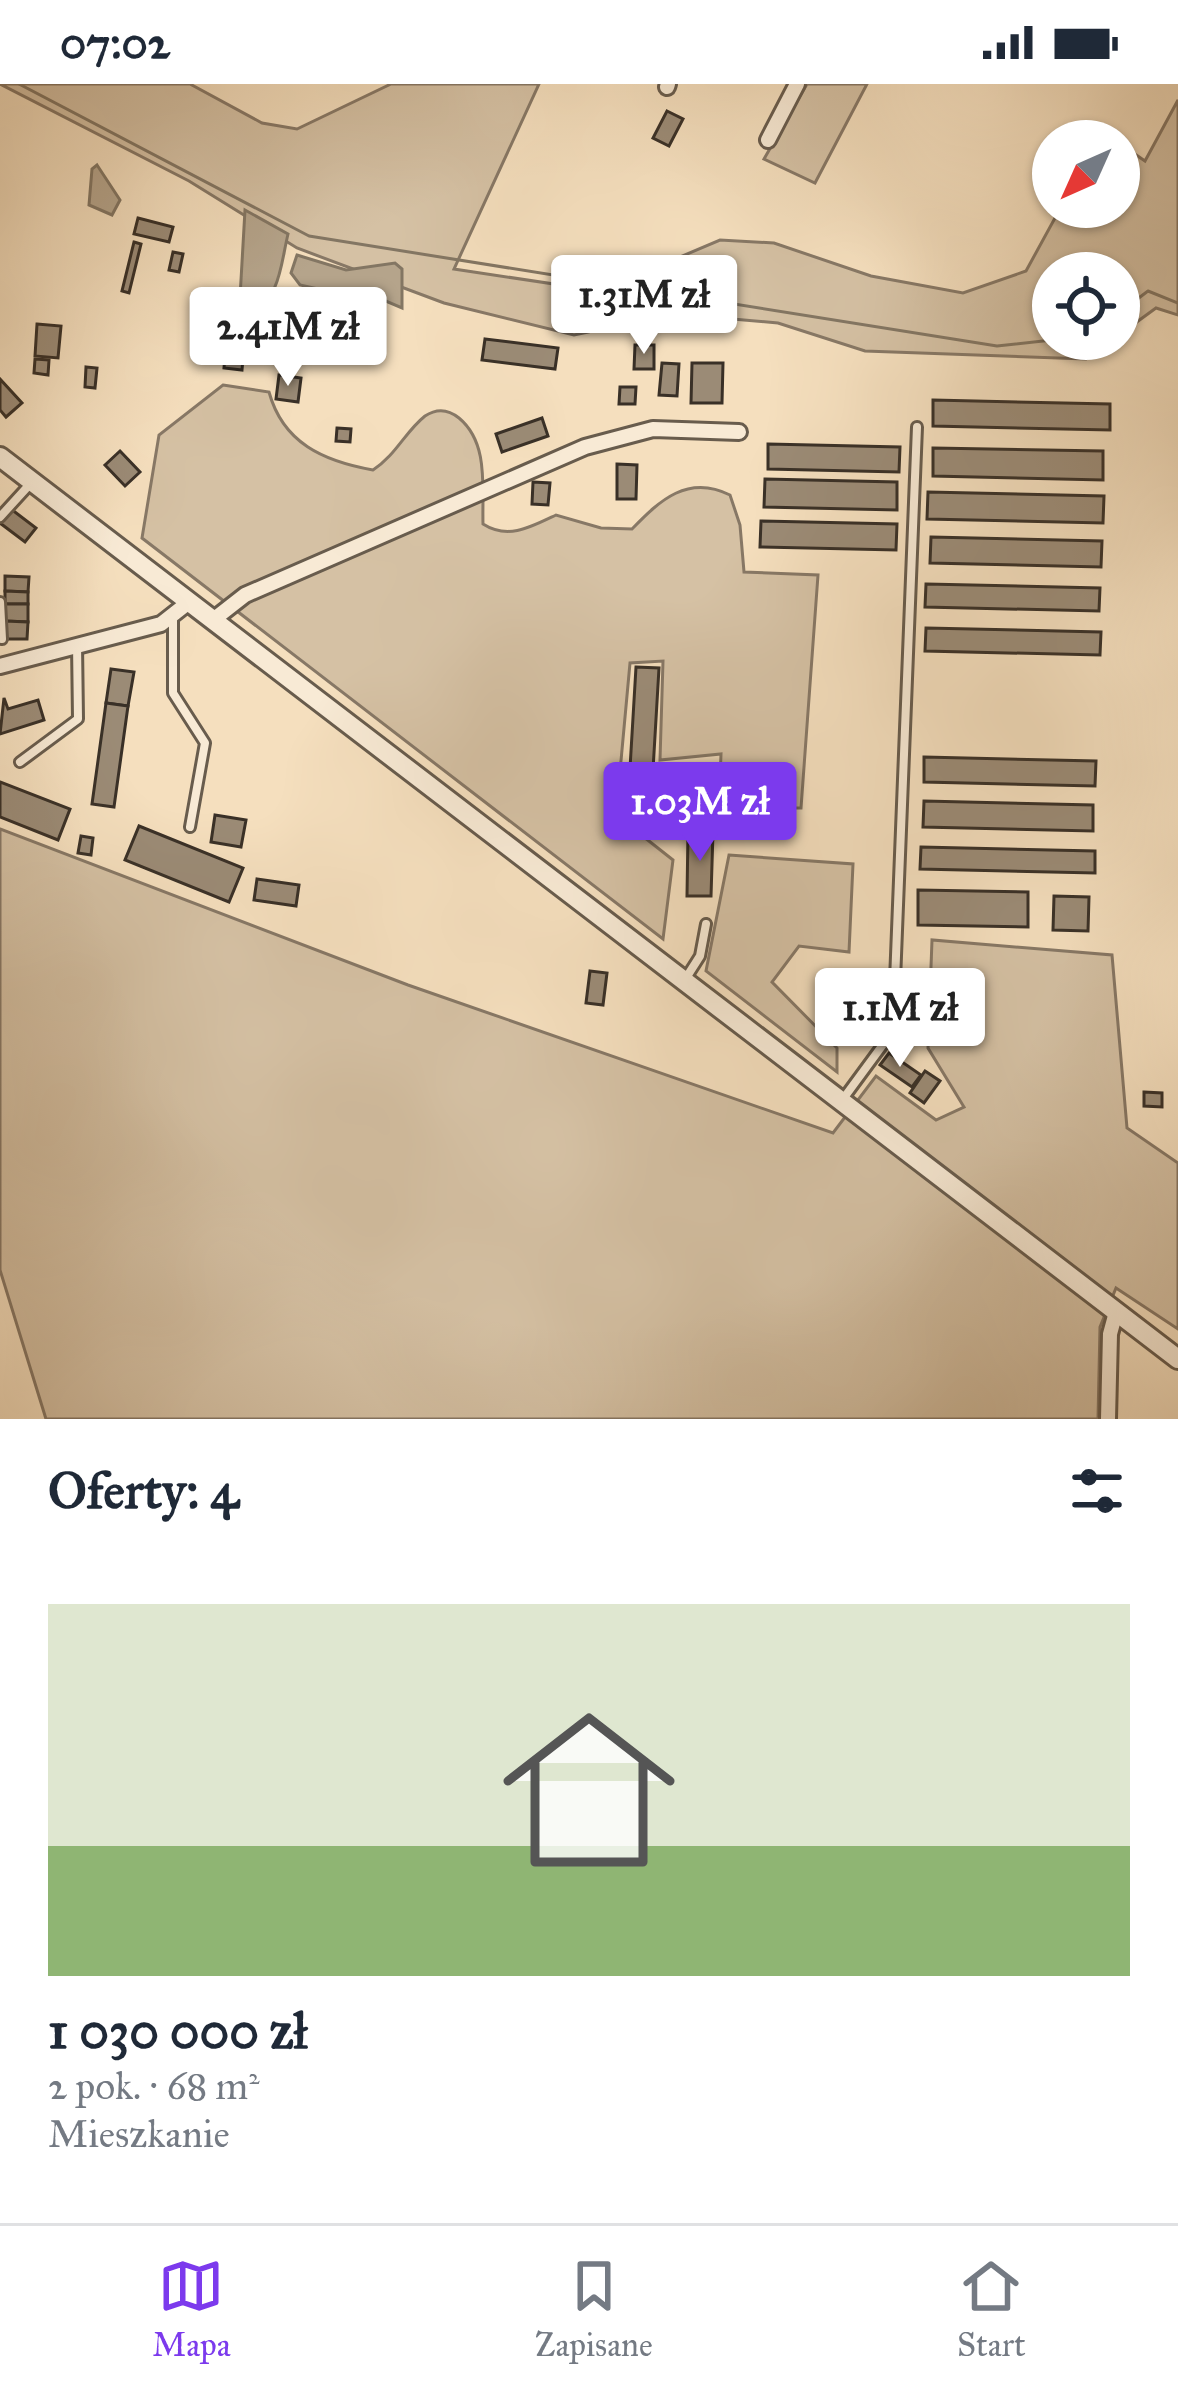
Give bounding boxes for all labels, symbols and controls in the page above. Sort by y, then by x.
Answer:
text: 07:02 [60,15,170,70]
north arrow [1032,120,1140,228]
map controls [1032,120,1140,360]
button: locate [1032,252,1140,360]
pin: 1.31M zł [520,255,768,357]
text: 1.31M zł [578,270,710,318]
pin: 2.41M zł [164,287,412,389]
text: 2.41M zł [217,302,359,350]
pin: 1.03M zł [576,762,824,864]
text: 1.03M zł [631,777,770,825]
pin: 1.1M zł [789,968,1011,1070]
text: 1.1M zł [842,983,958,1031]
icon: filters [1064,1458,1130,1524]
text: Oferty: 4 [48,1460,239,1522]
icon: home [481,1682,697,1898]
text: 1 030 000 zł [48,2000,307,2062]
text: 2 pok. · 68 m² [48,2062,260,2110]
text: Mieszkanie [48,2110,230,2158]
tab: Mapa [152,2253,231,2365]
tab: Zapisane [535,2253,653,2365]
tab: Start [957,2253,1026,2365]

